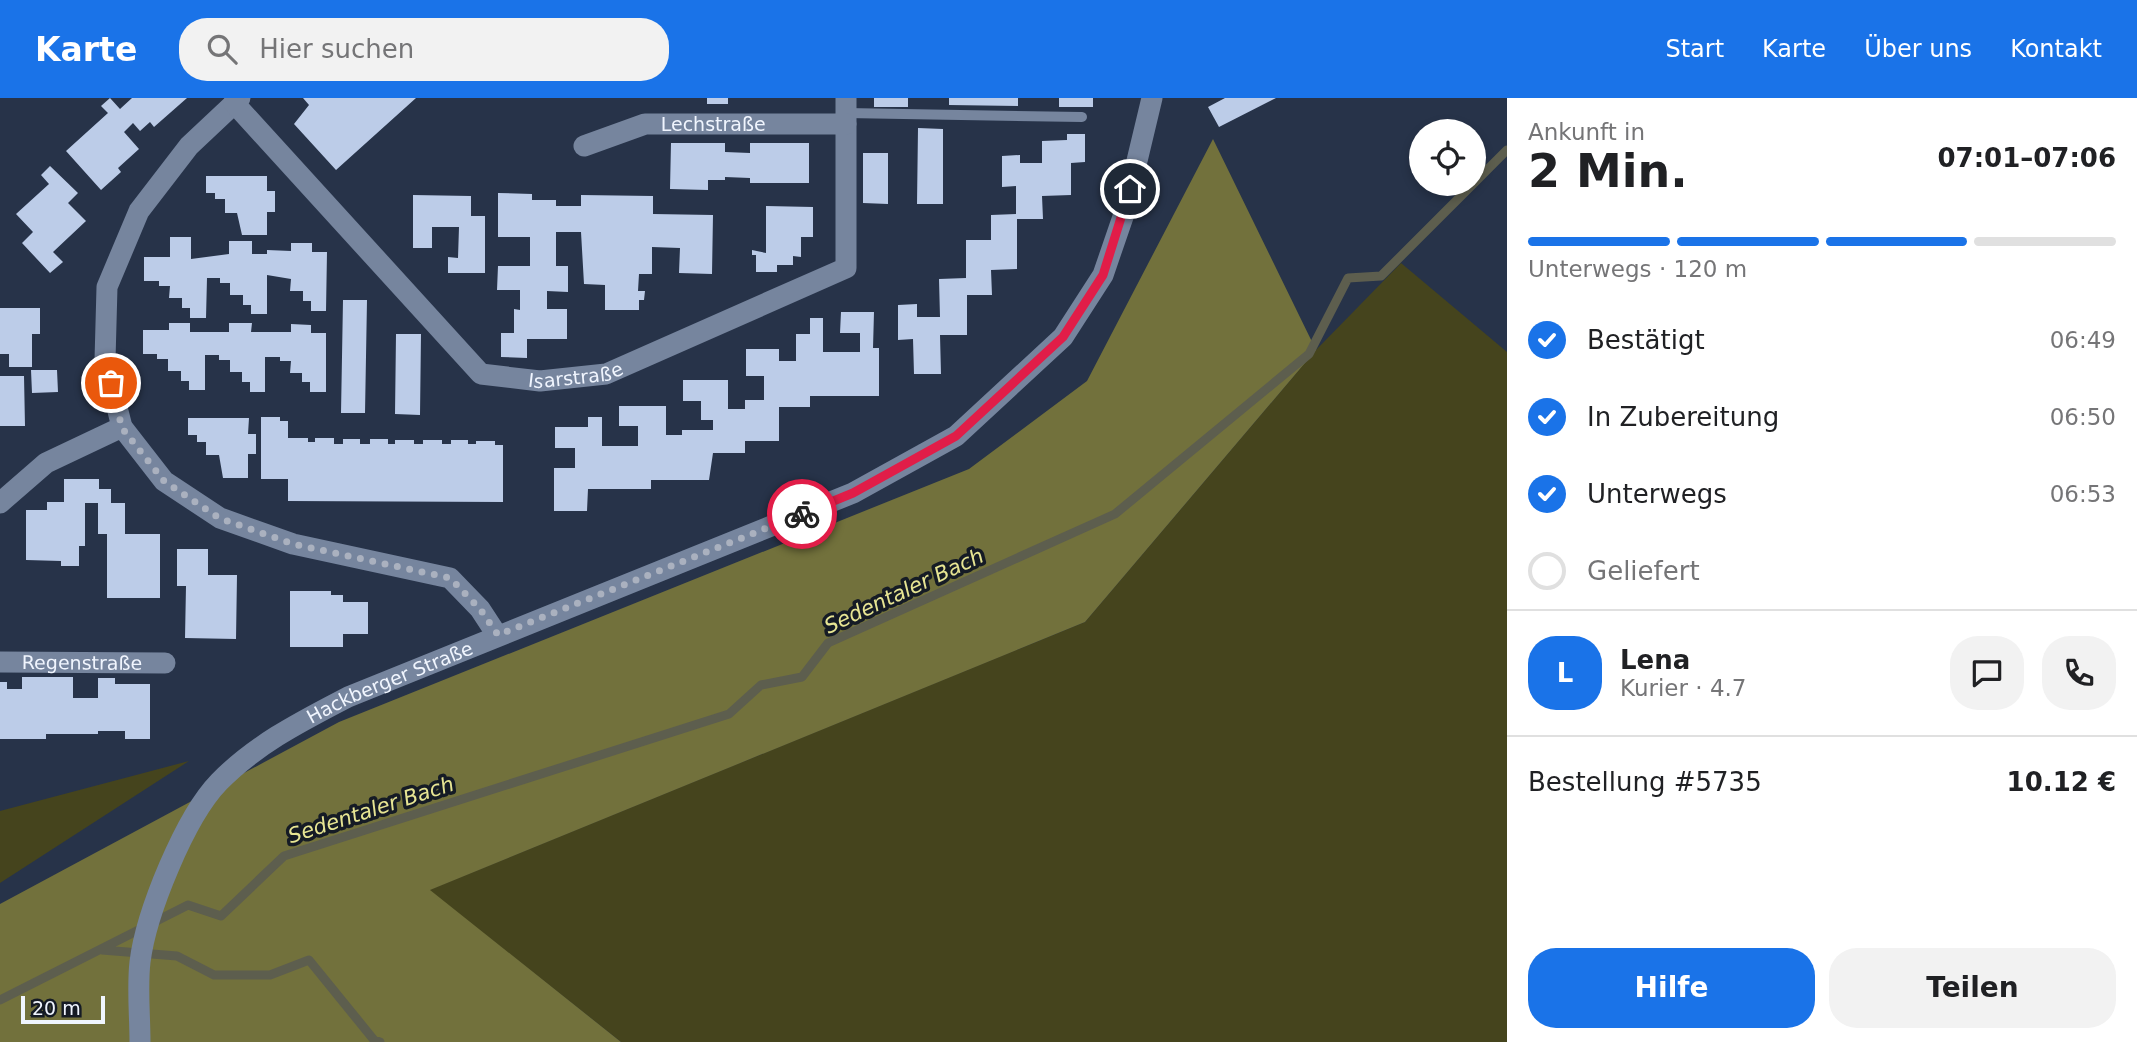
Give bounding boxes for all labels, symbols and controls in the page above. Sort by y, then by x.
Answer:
search box [179,18,669,81]
text: Karte [35,30,137,69]
icon: search [203,30,241,68]
text: Hier suchen [259,34,414,64]
text: Start [1665,35,1724,63]
text: Karte [1762,35,1826,63]
text: Über uns [1864,35,1972,63]
text: Kontakt [2010,35,2102,63]
street label: Lechstraße [661,113,766,135]
map controls [1409,119,1486,196]
button: locate [1409,119,1486,196]
text: Ankunft in [1528,119,1645,145]
text: 07:01–07:06 [1937,143,2116,173]
text: 2 Min. [1528,144,1688,198]
pin [1100,159,1160,219]
icon: home [1111,170,1149,208]
text: Unterwegs · 120 m [1528,256,1747,282]
icon: check [1528,321,1566,359]
text: Bestätigt [1587,325,1705,355]
text: 06:49 [2050,327,2116,353]
pin [81,353,141,413]
street label: Isarstraße [527,357,626,392]
icon: bag [92,364,130,402]
icon: check [1528,398,1566,436]
text: In Zubereitung [1587,402,1779,432]
text: 06:50 [2050,404,2116,430]
icon: check [1528,475,1566,513]
courier [767,479,837,549]
text: Unterwegs [1587,479,1727,509]
text: 06:53 [2050,481,2116,507]
icon: bike [783,495,821,533]
water label: Sedentaler Bach [820,544,988,638]
text: Geliefert [1587,556,1700,586]
button: chat [1950,636,2024,710]
button: phone [2042,636,2116,710]
street label: Hackberger Straße [303,637,476,728]
text: Lena [1620,645,1690,675]
street label: Regenstraße [22,651,142,674]
text: L [1557,658,1573,688]
text: Kurier · 4.7 [1620,675,1746,701]
text: Bestellung #5735 [1528,767,1762,797]
text: 10.12 € [2007,767,2116,797]
water label: Sedentaler Bach [285,772,457,848]
button: Hilfe [1528,948,1815,1028]
button: Teilen [1829,948,2116,1028]
scale bar [21,993,105,1025]
text: 20 m [32,997,81,1019]

